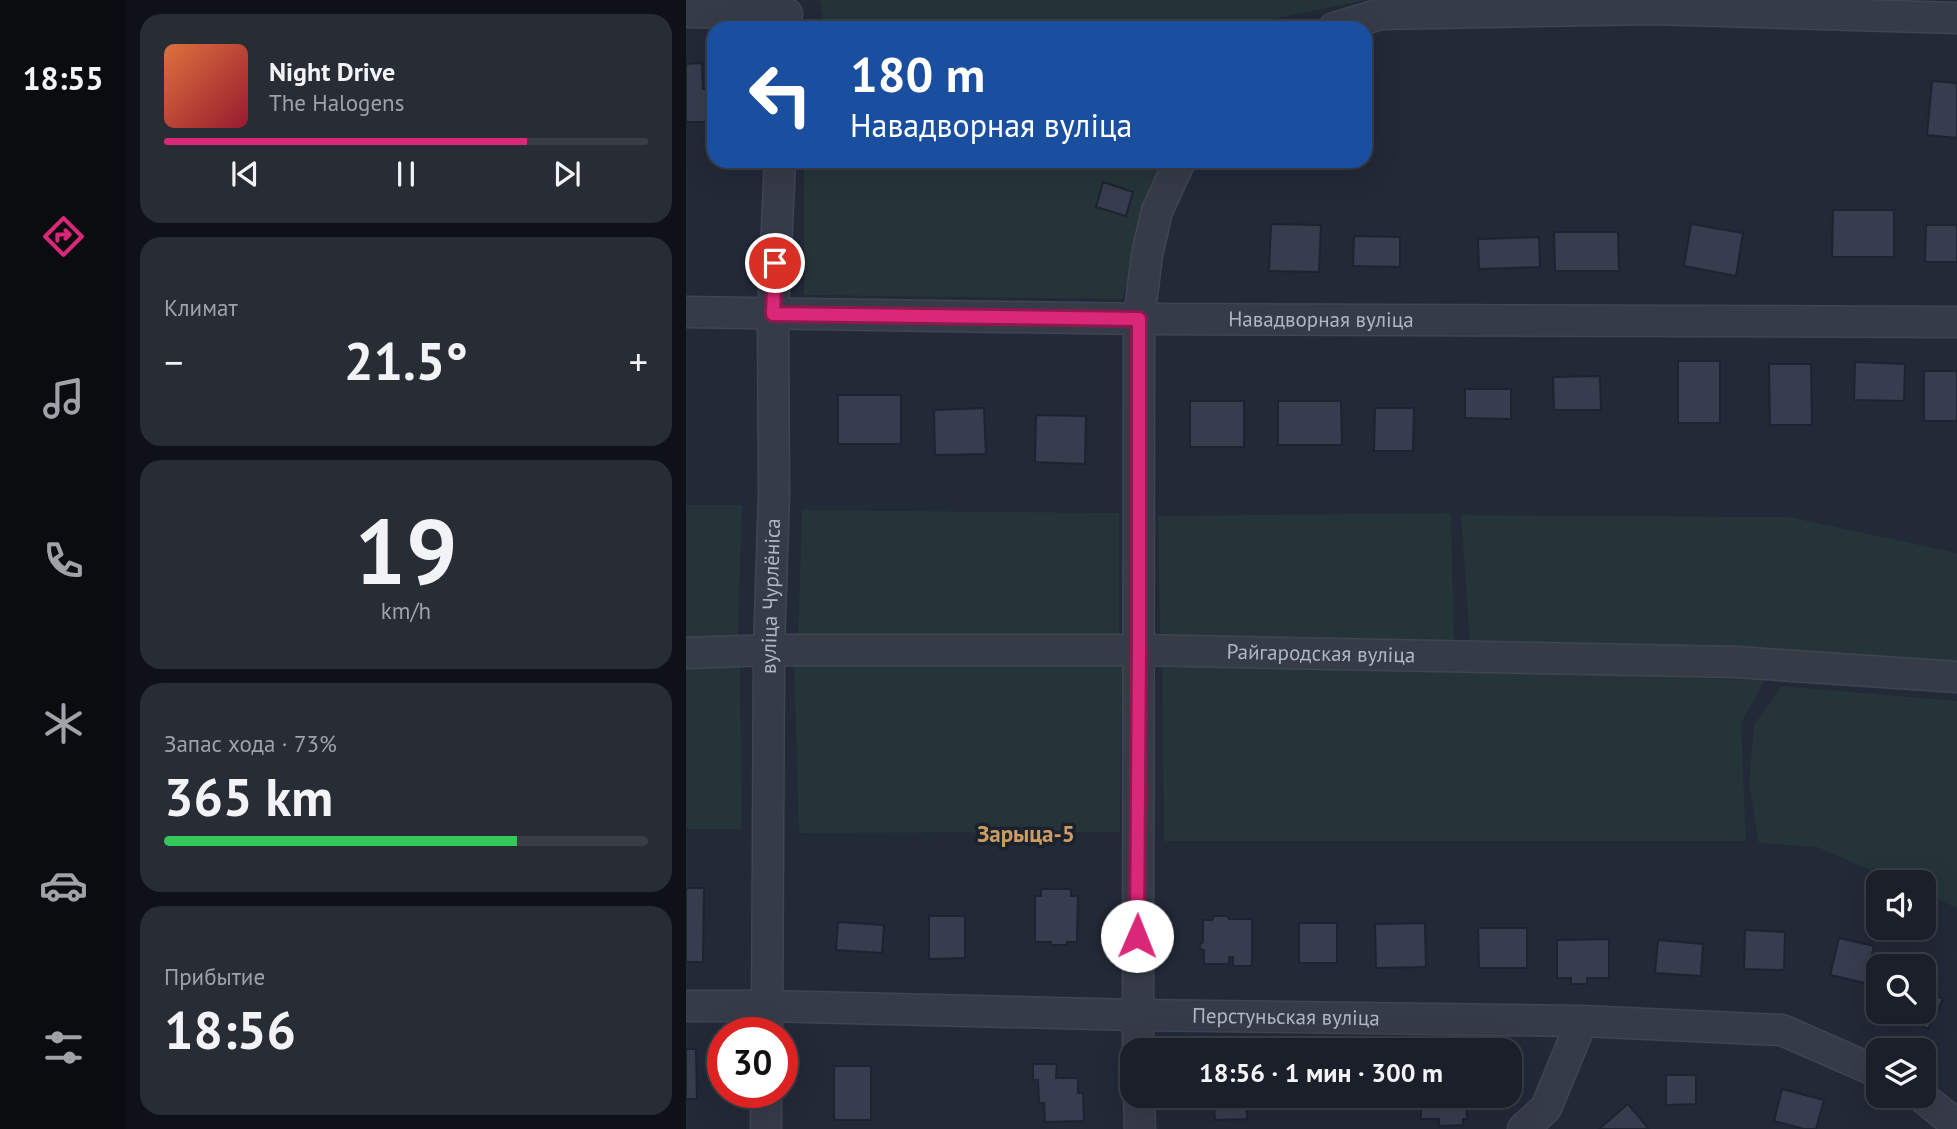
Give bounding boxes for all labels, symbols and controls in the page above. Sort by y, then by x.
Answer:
text: 180 m [850,42,985,106]
icon: left [735,49,826,140]
text: Night Drive [269,55,395,88]
text: 18:55 [22,57,104,99]
text: The Halogens [269,88,404,117]
text: Навадворная вуліца [850,104,1132,146]
icon: previous [226,155,264,193]
icon: pause [387,155,425,193]
icon: next [548,155,586,193]
icon: directions [39,212,88,261]
pin [745,233,805,293]
icon: arrive [756,244,794,282]
text: Климат [164,293,238,322]
street label: Навадворная вуліца [1228,305,1414,333]
text: 21.5° [344,327,468,394]
text: − [164,337,183,386]
text: + [629,337,648,386]
icon: music [39,374,88,423]
text: 19 [354,491,458,609]
street label: вуліца Чурлёніса [755,518,786,674]
icon: phone [39,536,88,585]
text: km/h [381,596,431,625]
street label: Райгародская вуліца [1226,638,1416,669]
icon: climate [39,699,88,748]
text: Запас хода · 73% [164,729,337,758]
text: 365 km [164,763,333,830]
district label: Зарыца-5 [977,819,1075,848]
icon: car [39,861,88,910]
map controls [1866,870,1936,1108]
button: sound [1866,870,1936,940]
position arrow [1100,899,1174,973]
button: search [1866,954,1936,1024]
text: Прибытие [164,962,265,991]
text: 18:56 [164,996,296,1063]
street label: Перстуньская вуліца [1192,1002,1380,1031]
speed limit sign: 30 [707,1017,798,1108]
icon: filters [39,1023,88,1072]
button: layers [1866,1038,1936,1108]
text: 18:56 · 1 мин · 300 m [1199,1056,1443,1089]

